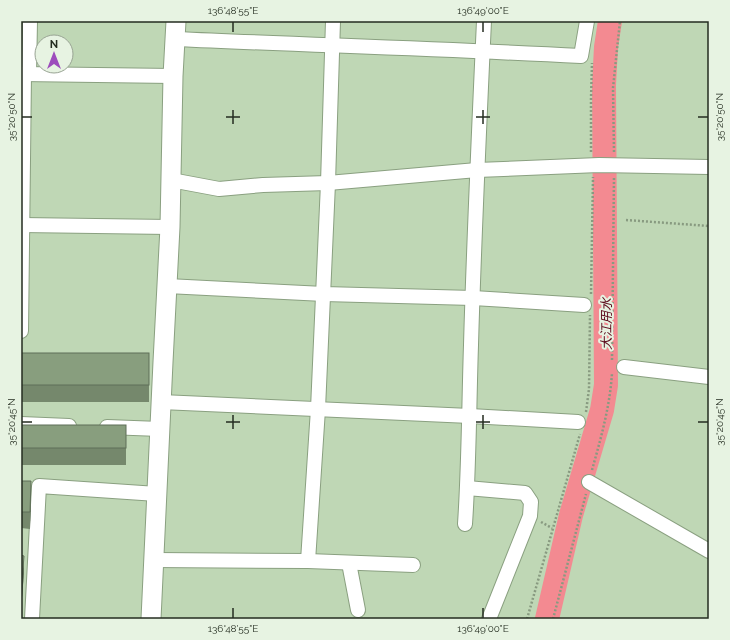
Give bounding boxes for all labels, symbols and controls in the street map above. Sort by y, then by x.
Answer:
text: 136°48'55"E [208,5,258,16]
text: 136°49'00"E [457,5,509,16]
north arrow [34,34,74,74]
text: N [50,38,58,51]
text: 35°20'50"N [6,93,17,141]
text: 35°20'50"N [714,93,725,141]
water label: 大江用水 [599,296,614,350]
text: 35°20'45"N [6,398,17,446]
text: 35°20'45"N [714,398,725,446]
text: 136°48'55"E [208,623,258,634]
text: 136°49'00"E [457,623,509,634]

